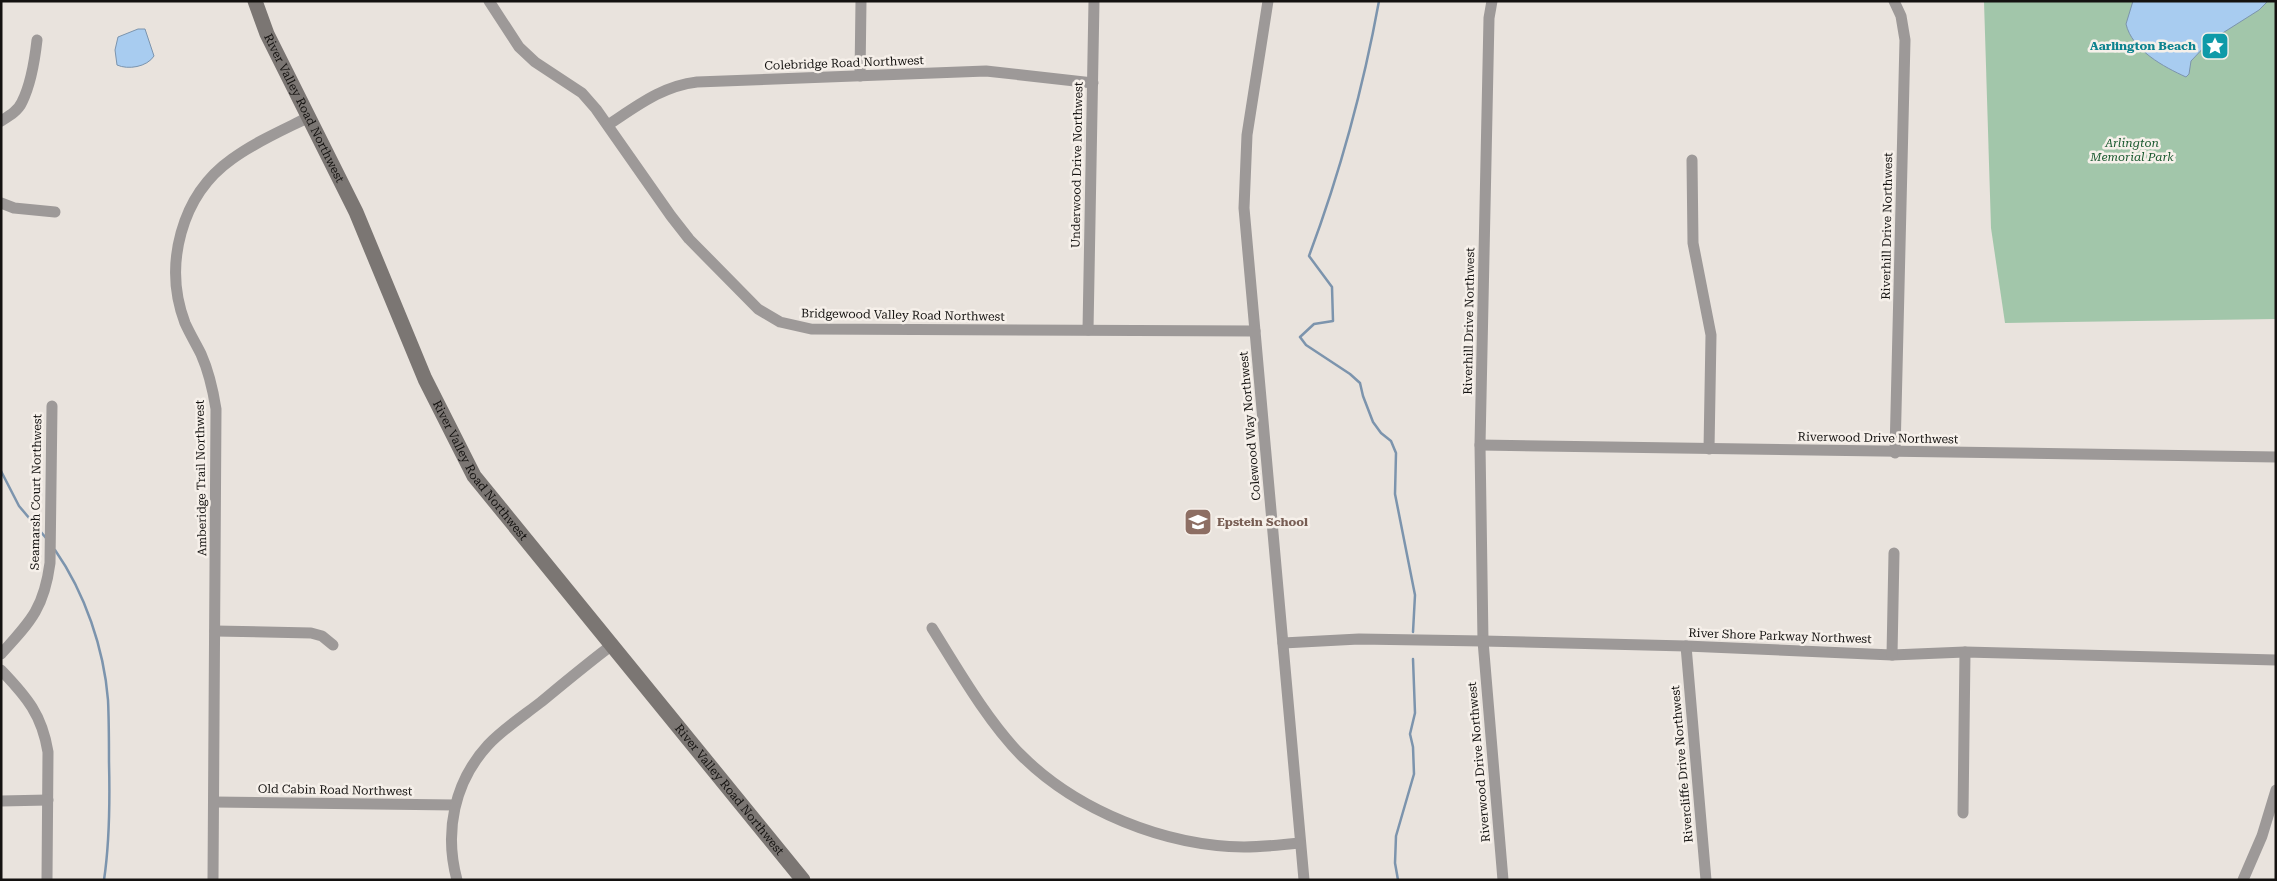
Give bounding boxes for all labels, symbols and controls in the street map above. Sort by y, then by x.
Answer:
street label: River Valley Road Northwest [261,31,347,185]
place icon: Aarlington Beach [2200,31,2230,61]
place label: Aarlington Beach [2090,39,2196,53]
street label: Colebridge Road Northwest [764,53,925,73]
street label: Underwood Drive Northwest [1069,81,1085,248]
park label: Arlington Memorial Park [2089,136,2174,164]
street label: Riverhill Drive Northwest [1879,152,1895,300]
street label: Riverhill Drive Northwest [1461,247,1477,395]
street label: Bridgewood Valley Road Northwest [801,306,1006,324]
street label: Colewood Way Northwest [1236,350,1264,501]
street label: River Valley Road Northwest [430,398,531,544]
street label: Amberidge Trail Northwest [193,399,209,556]
street label: Seamarsh Court Northwest [28,413,44,570]
street label: Riverwood Drive Northwest [1798,430,1959,446]
school or university icon: Epstein School [1183,507,1213,537]
place label: Epstein School [1217,515,1308,529]
street label: River Shore Parkway Northwest [1688,626,1872,646]
street label: Riverwood Drive Northwest [1465,681,1493,843]
street label: Rivercliffe Drive Northwest [1668,684,1696,843]
street label: River Valley Road Northwest [672,721,787,858]
street label: Old Cabin Road Northwest [258,782,413,798]

